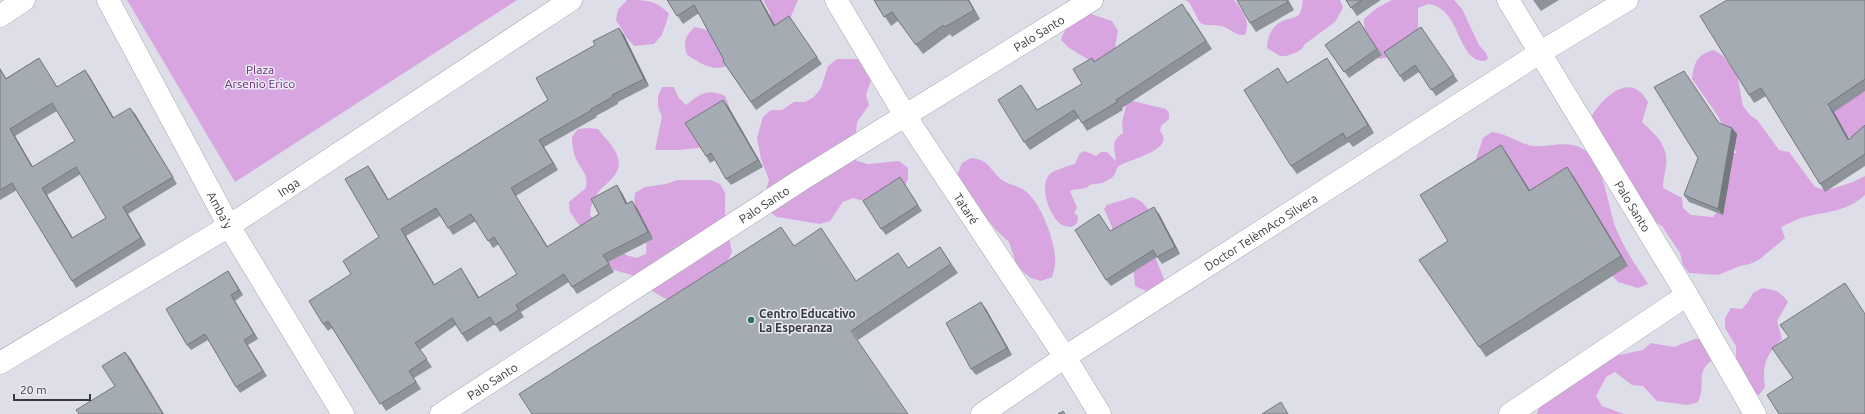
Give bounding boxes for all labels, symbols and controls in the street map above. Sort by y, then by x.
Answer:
street label: Palo Santo [1011,12,1067,53]
park label: Plaza Arsenio Erico [225,63,295,90]
street label: Inga [275,175,302,199]
street label: Palo Santo [1613,178,1653,234]
street label: Palo Santo [736,183,791,225]
street label: Amba'y [205,189,236,231]
street label: Tataré [952,190,981,226]
street label: Doctor TelèmAco Silvera [1202,191,1320,273]
place label: Centro Educativo La Esperanza [759,307,856,334]
marker: Centro Educativo La Esperanza [746,315,756,325]
street label: Palo Santo [465,360,520,402]
scale bar [14,376,90,402]
text: 20 m [20,383,47,396]

